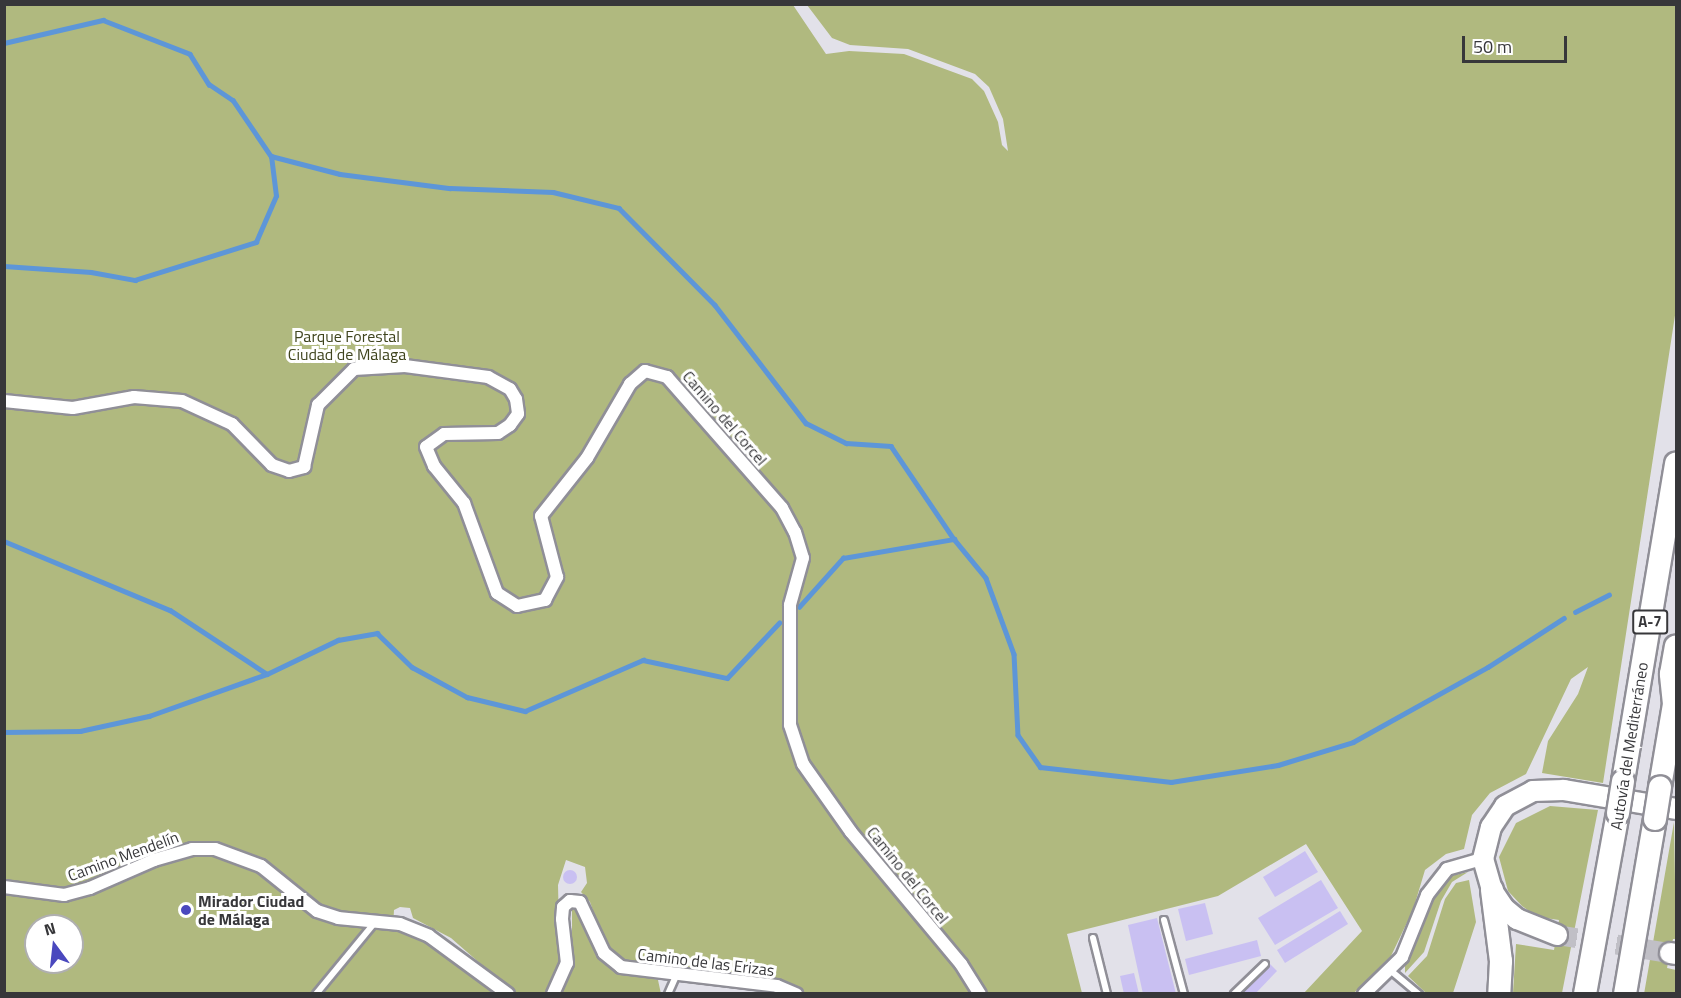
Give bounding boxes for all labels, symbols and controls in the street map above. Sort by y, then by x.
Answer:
scale bar [1465,24,1570,62]
text: 50 m [1473,33,1512,60]
park label: Parque Forestal Ciudad de Málaga [288,326,406,364]
street label: Camino del Corcel [679,367,771,469]
road number: A-7 [1632,610,1668,634]
street label: Autovía del Mediterráneo [1606,661,1652,831]
street label: Camino del Corcel [863,823,953,927]
street label: Camino Mendelín [65,827,181,885]
place label: Mirador Ciudad de Málaga [198,891,304,929]
marker: Mirador Ciudad de Málaga [179,903,193,917]
north arrow [24,914,84,974]
text: N [41,916,58,942]
street label: Camino de las Erizas [637,944,775,980]

